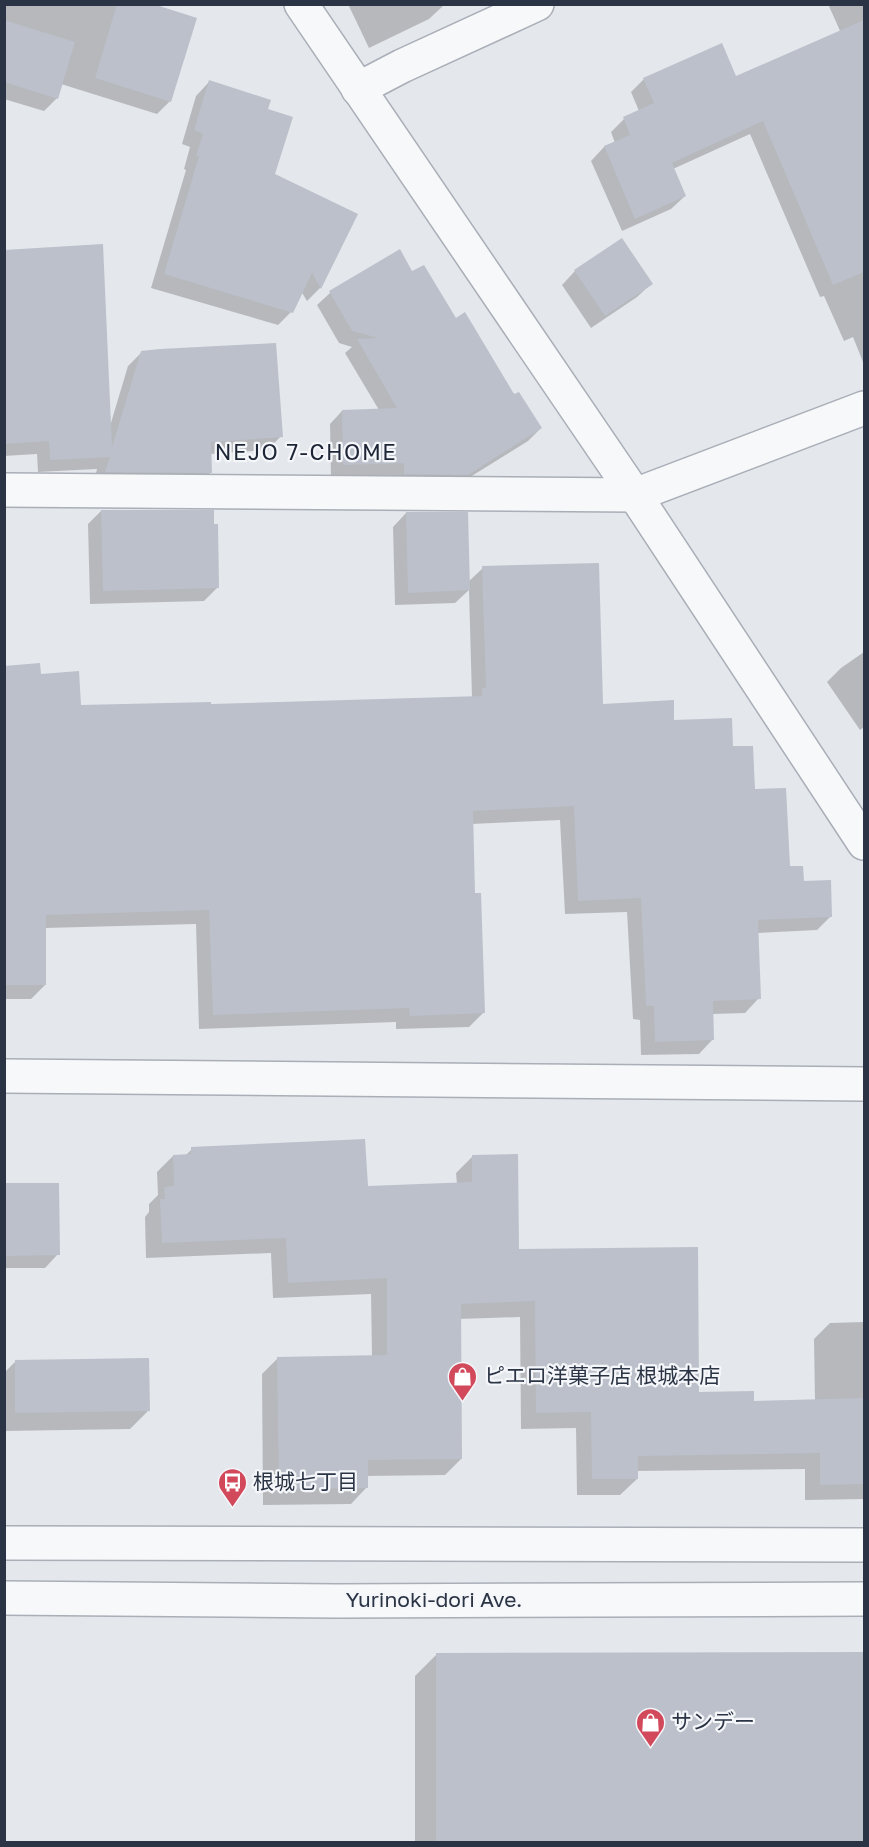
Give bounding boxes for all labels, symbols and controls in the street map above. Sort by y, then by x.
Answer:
district label: NEJO 7-CHOME [215,438,397,465]
shop icon: ピエロ洋菓子店 根城本店 [447,1360,479,1402]
place label: ピエロ洋菓子店 根城本店 [484,1362,720,1388]
bus stop icon: 根城七丁目 [216,1466,248,1508]
place label: 根城七丁目 [253,1468,358,1494]
street label: Yurinoki-dori Ave. [346,1586,522,1612]
shop icon: サンデー [634,1706,666,1748]
place label: サンデー [671,1708,755,1734]

